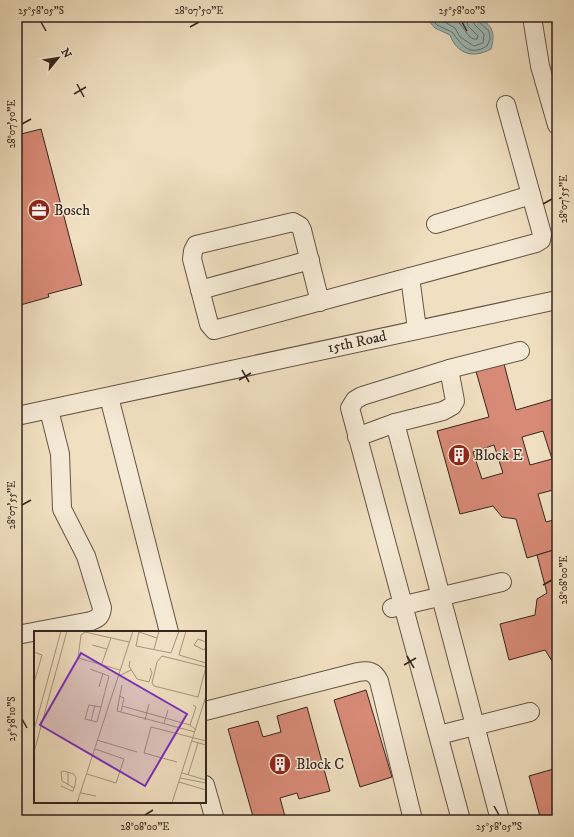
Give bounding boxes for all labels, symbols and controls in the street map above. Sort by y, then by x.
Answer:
text: 25°58'05"S [18,5,64,17]
text: 28°07'50"E [175,5,223,17]
text: 25°58'00"S [439,5,485,17]
north arrow [38,38,78,78]
text: N [57,46,74,61]
text: 28°07'50"E [6,100,18,148]
text: 28°07'55"E [558,175,570,223]
office icon: Bosch [26,197,52,223]
place label: Bosch [54,201,90,220]
street label: 15th Road [326,326,389,358]
building icon: Block E [446,442,472,468]
place label: Block E [474,446,523,465]
text: 28°07'55"E [6,481,18,529]
text: 28°08'00"E [558,556,570,604]
inset map [34,631,206,803]
text: 25°58'10"S [6,697,18,741]
building icon: Block C [267,751,293,777]
place label: Block C [296,755,344,774]
text: 28°08'00"E [121,821,169,833]
text: 25°58'05"S [476,821,522,833]

